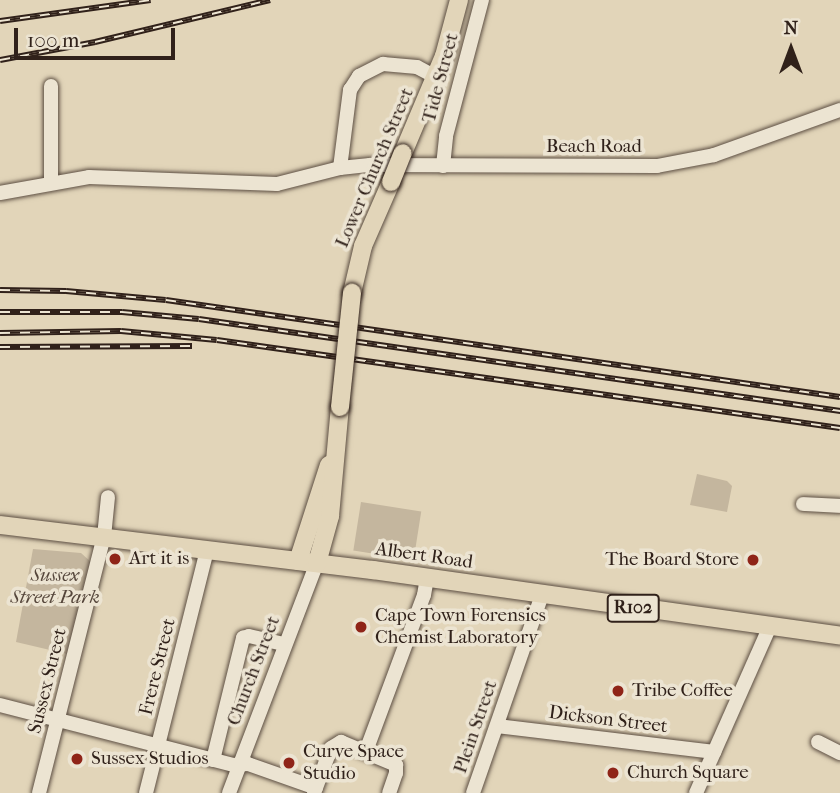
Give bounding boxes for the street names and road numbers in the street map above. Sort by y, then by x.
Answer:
street label: Tide Street [418,31,464,125]
street label: Lower Church Street [331,85,419,251]
street label: Beach Road [546,136,642,158]
street label: Albert Road [374,538,474,574]
road number: R102 [605,594,661,622]
street label: Church Street [223,613,285,729]
street label: Frere Street [135,616,181,718]
street label: Sussex Street [24,626,72,736]
street label: Plein Street [449,678,503,776]
street label: Dickson Street [547,701,669,739]

